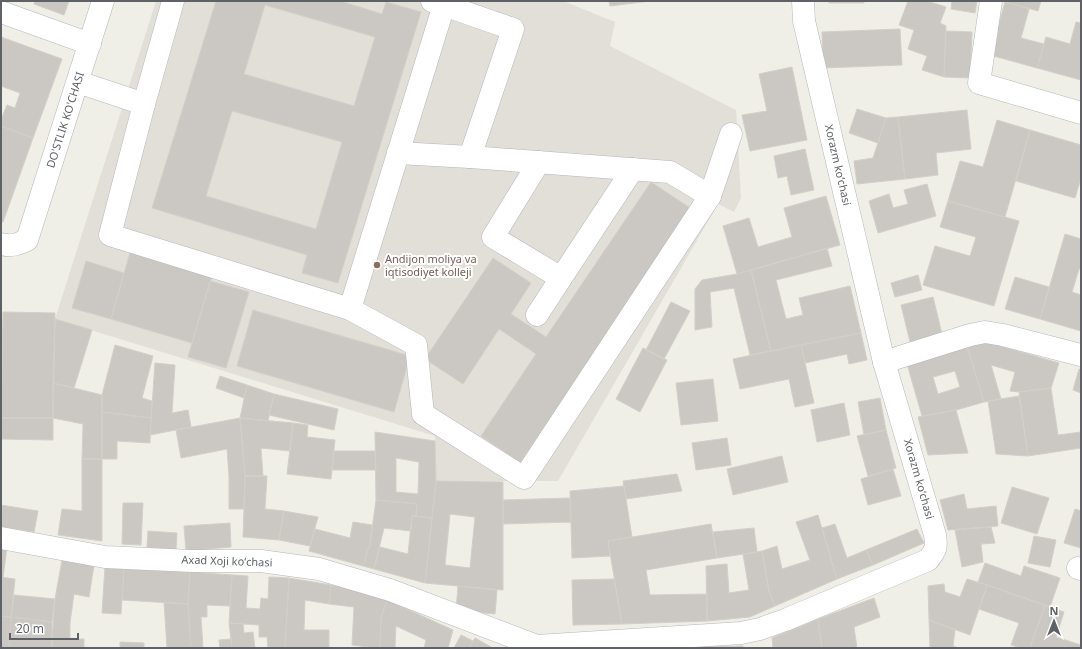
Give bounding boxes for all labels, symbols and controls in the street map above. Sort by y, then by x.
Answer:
street label: DO'STLIK KO'CHASI [42,70,87,170]
street label: Xorazm koʻchasi [822,123,855,207]
place label: Andijon moliya va iqtisodiyet kolleji [385,251,477,279]
marker: Andijon moliya va iqtisodiyet kolleji [372,260,382,270]
street label: Xorazm koʻchasi [901,437,938,521]
street label: Axad Xoji koʻchasi [181,551,273,570]
north arrow [1034,601,1074,641]
text: N [1050,603,1058,618]
scale bar [10,615,78,641]
text: 20 m [16,620,44,637]

